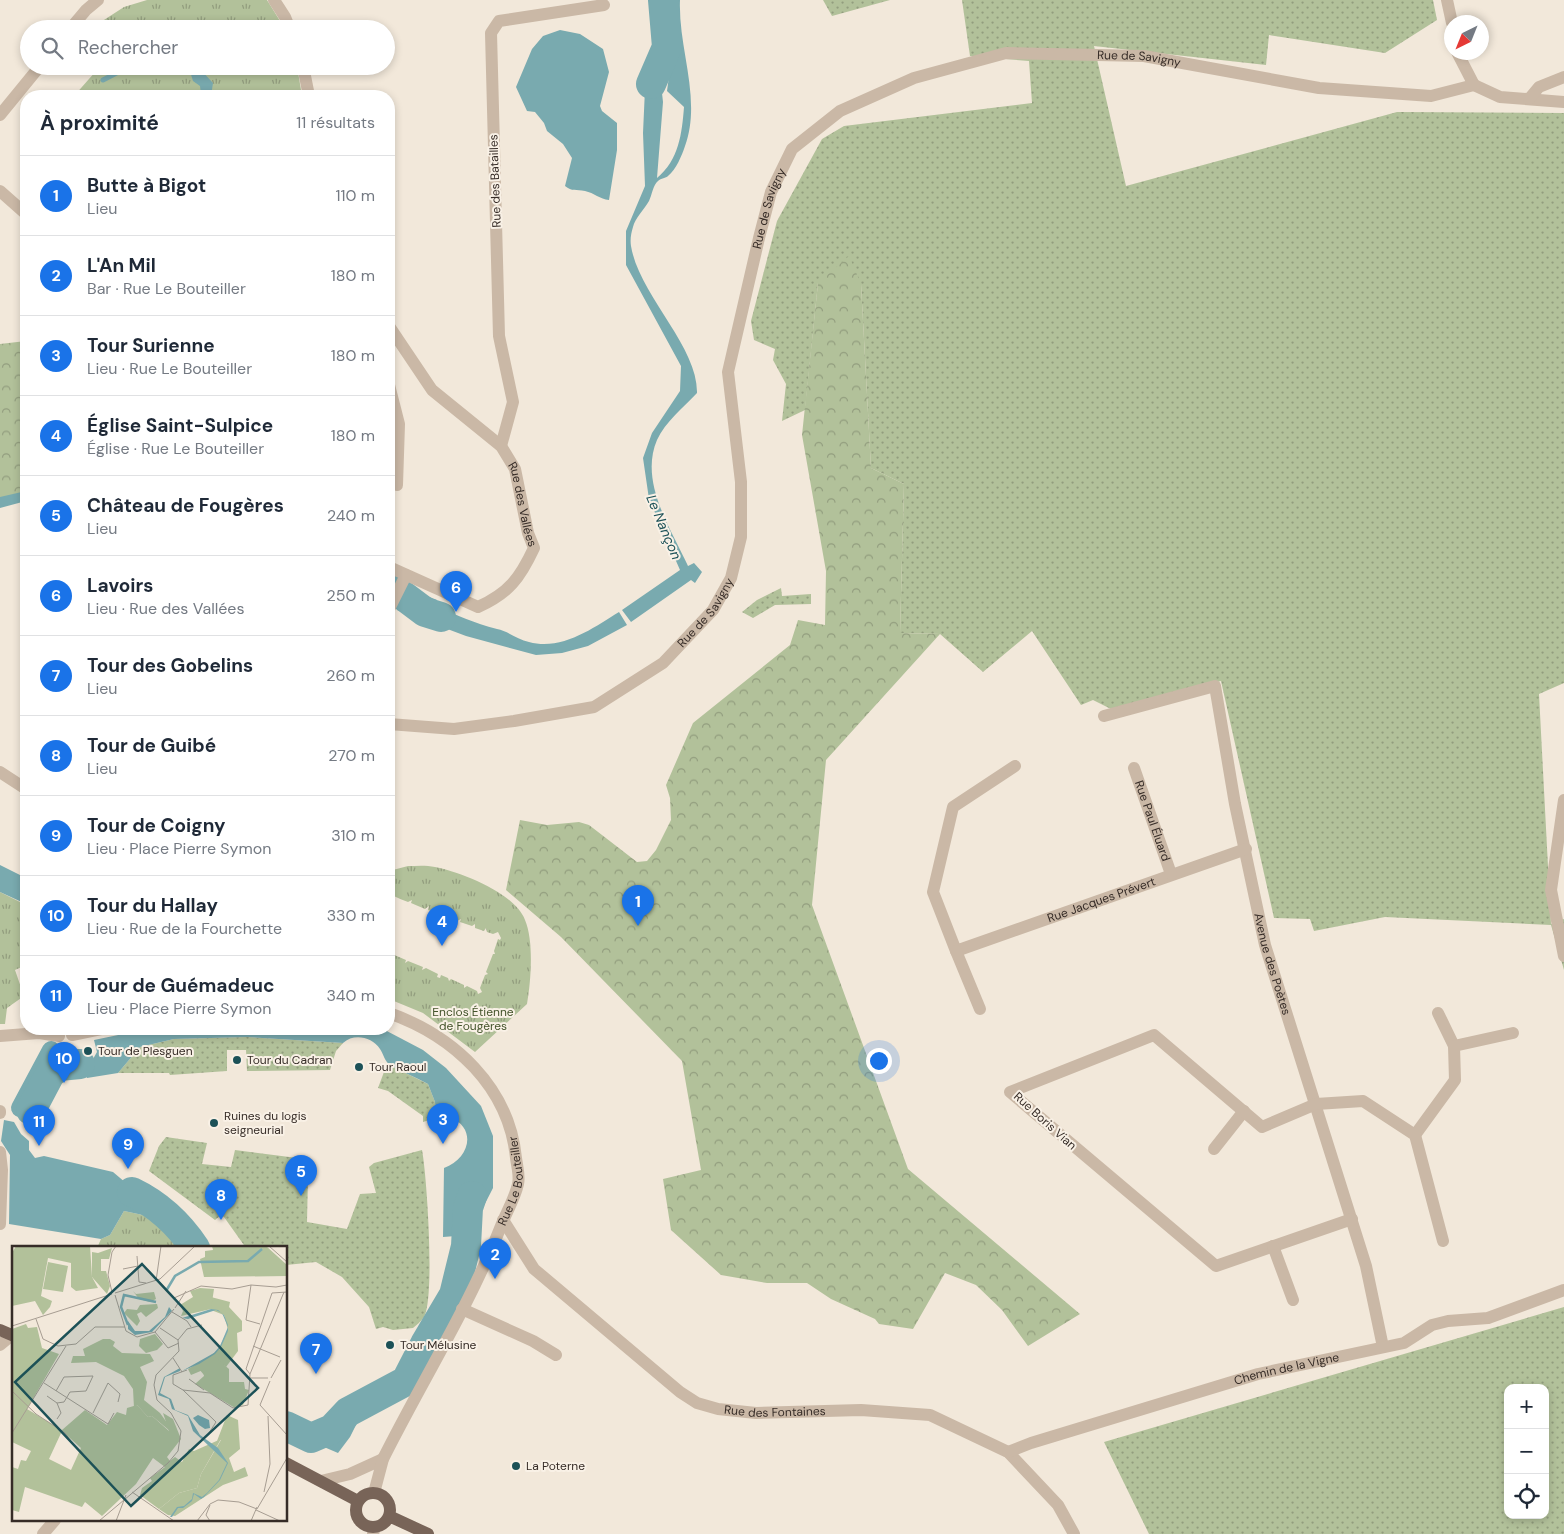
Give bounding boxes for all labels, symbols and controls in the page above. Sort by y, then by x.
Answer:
north arrow [1444,15,1489,60]
search box [20,20,395,75]
icon: search [38,34,66,62]
text: Rechercher [78,35,178,60]
street label: Rue de Savigny [1097,47,1182,71]
text: À proximité [40,109,159,137]
text: 11 résultats [296,112,375,133]
street label: Rue des Batailles [485,134,505,228]
street label: Rue de Savigny [749,165,790,250]
text: Butte à Bigot [87,173,206,198]
text: 1 [53,185,59,206]
text: 110 m [336,185,375,206]
text: Lieu [87,198,118,219]
text: L'An Mil [87,253,156,278]
text: 2 [51,265,61,286]
text: 180 m [331,265,375,286]
text: Bar · Rue Le Bouteiller [87,278,246,299]
text: Tour Surienne [87,333,215,358]
text: 3 [51,345,61,366]
text: 180 m [331,345,375,366]
text: Lieu · Rue Le Bouteiller [87,358,252,379]
text: Église Saint-Sulpice [87,413,273,438]
text: 4 [51,425,61,446]
text: 180 m [331,425,375,446]
text: Église · Rue Le Bouteiller [87,438,264,459]
street label: Rue des Vallées [504,459,541,549]
water label: Le Nançon [642,492,686,562]
text: Château de Fougères [87,493,284,518]
text: 5 [51,505,61,526]
text: 240 m [327,505,375,526]
text: Lieu [87,518,118,539]
pin: 6 [440,571,472,612]
text: Lavoirs [87,573,153,598]
street label: Rue de Savigny [674,575,738,651]
text: 6 [51,585,61,606]
text: 250 m [327,585,375,606]
text: Lieu · Rue des Vallées [87,598,245,619]
text: Tour des Gobelins [87,653,253,678]
text: 7 [52,665,60,686]
text: 260 m [326,665,375,686]
text: Lieu [87,678,118,699]
text: Tour de Guibé [87,733,216,758]
text: 8 [51,745,61,766]
text: 270 m [328,745,375,766]
text: Lieu [87,758,118,779]
street label: Rue Paul Éluard [1131,778,1174,863]
text: Tour de Coigny [87,813,226,838]
text: 9 [51,825,61,846]
text: 310 m [331,825,375,846]
text: Lieu · Place Pierre Symon [87,838,271,859]
street label: Rue Jacques Prévert [1045,873,1158,926]
pin: 1 [622,885,654,926]
text: Tour du Hallay [87,893,218,918]
text: 10 [47,905,65,926]
text: 330 m [327,905,375,926]
pin: 4 [426,905,458,946]
street label: Avenue des Poètes [1250,912,1295,1017]
text: Lieu · Rue de la Fourchette [87,918,282,939]
text: Tour de Guémadeuc [87,973,275,998]
text: 11 [50,985,62,1006]
text: 340 m [326,985,375,1006]
text: Lieu · Place Pierre Symon [87,998,271,1019]
park label: Enclos Étienne de Fougères [432,1004,514,1034]
pin: 10 [48,1042,80,1083]
place label: Tour de Plesguen [98,1043,193,1059]
marker: Tour de Plesguen [82,1045,94,1057]
your location [866,1048,892,1074]
place label: Tour du Cadran [247,1052,332,1068]
marker: Tour du Cadran [231,1054,243,1066]
place label: Tour Raoul [369,1059,426,1075]
marker: Tour Raoul [353,1061,365,1073]
street label: Rue Boris Vian [1010,1089,1080,1154]
pin: 3 [427,1103,459,1144]
pin: 11 [23,1105,55,1146]
place label: Ruines du logis seigneurial [224,1108,307,1138]
marker: Ruines du logis seigneurial [208,1117,220,1129]
pin: 9 [112,1128,144,1169]
street label: Rue Le Bouteiller [494,1134,527,1228]
pin: 5 [285,1155,317,1196]
pin: 8 [205,1179,237,1220]
pin: 2 [479,1238,511,1279]
inset map [12,1246,288,1522]
pin: 7 [300,1333,332,1374]
place label: Tour Mélusine [400,1337,477,1353]
marker: Tour Mélusine [384,1339,396,1351]
street label: Chemin de la Vigne [1232,1349,1341,1389]
map controls [1504,1384,1549,1519]
button: + [1504,1384,1549,1429]
street label: Rue des Fontaines [723,1402,826,1421]
button: − [1504,1429,1549,1474]
place label: La Poterne [526,1458,585,1474]
marker: La Poterne [510,1460,522,1472]
button: locate [1504,1474,1549,1519]

